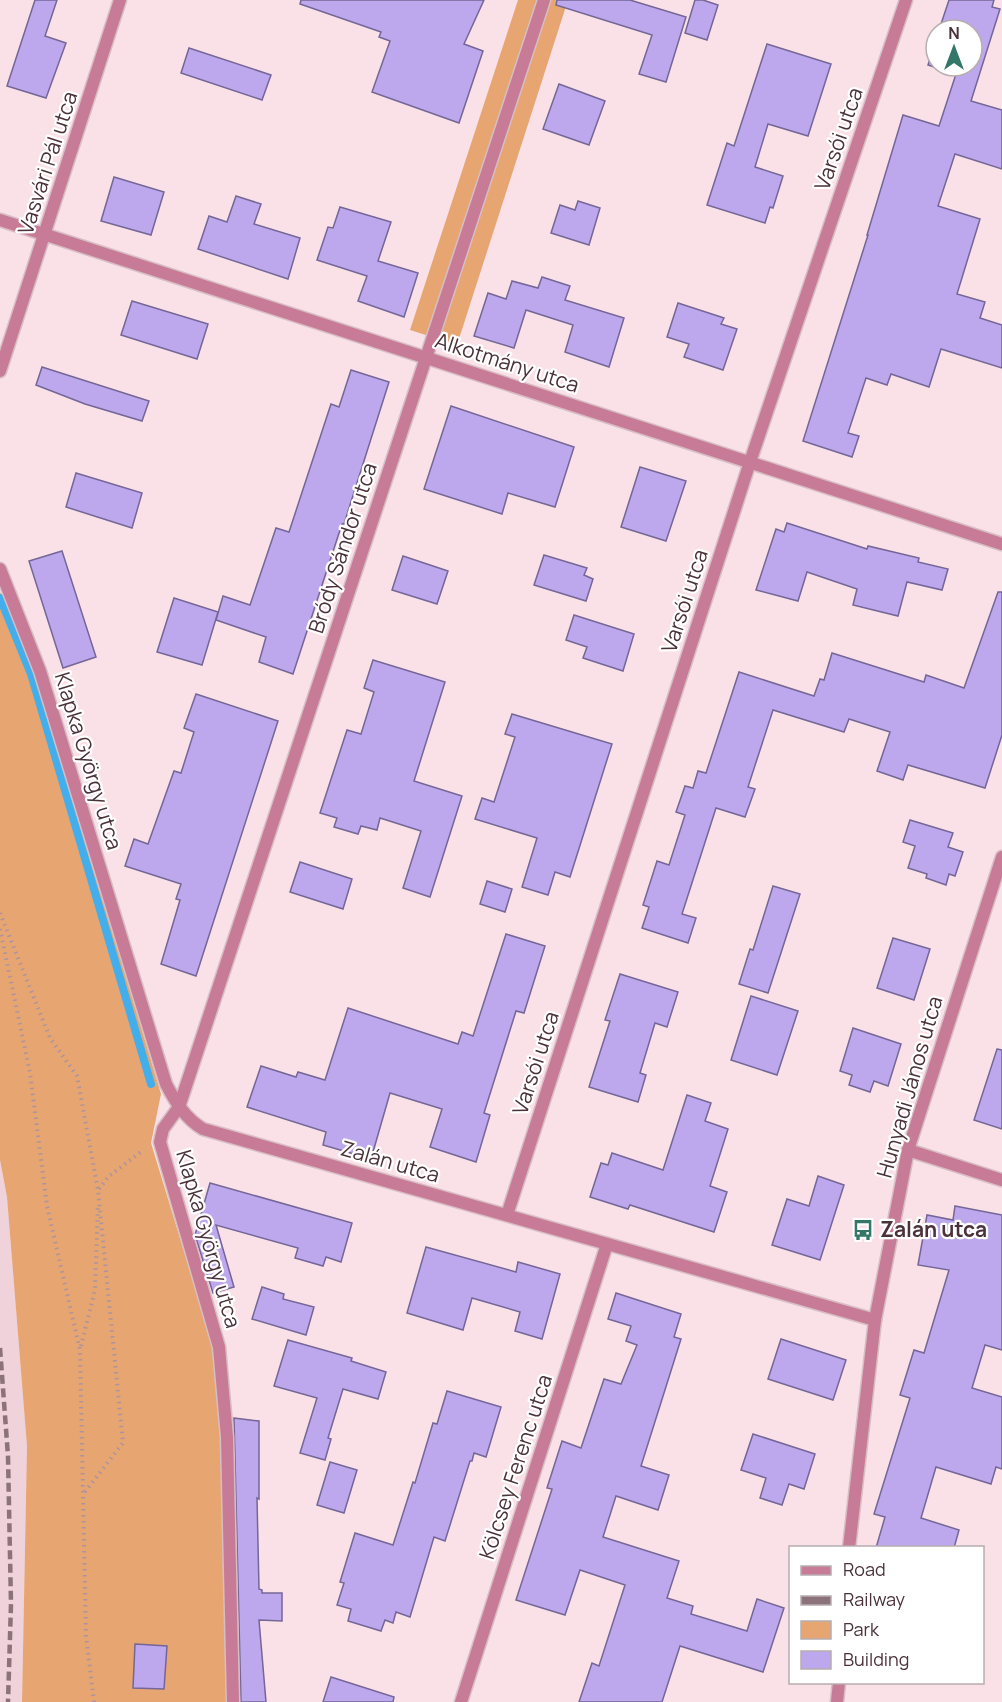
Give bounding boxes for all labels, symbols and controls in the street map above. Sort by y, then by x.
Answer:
north arrow [924,18,984,78]
text: N [948,22,960,44]
street label: Varsói utca [807,84,869,194]
street label: Vasvári Pál utca [11,87,83,238]
street label: Alkotmány utca [432,326,583,398]
street label: Bródy Sándor utca [301,459,383,637]
street label: Varsói utca [654,546,714,656]
street label: Klapka György utca [49,669,129,853]
street label: Hunyadi János utca [870,993,948,1181]
street label: Varsói utca [505,1008,565,1118]
street label: Zalán utca [338,1134,443,1188]
street label: Klapka György utca [170,1146,248,1331]
place label: Zalán utca [880,1215,987,1243]
bus stop icon: Zalán utca [851,1218,875,1242]
street label: Kölcsey Ferenc utca [472,1371,558,1563]
legend [789,1546,984,1684]
text: Road [843,1557,886,1581]
text: Railway [843,1587,905,1611]
text: Park [843,1617,880,1641]
text: Building [843,1647,909,1671]

